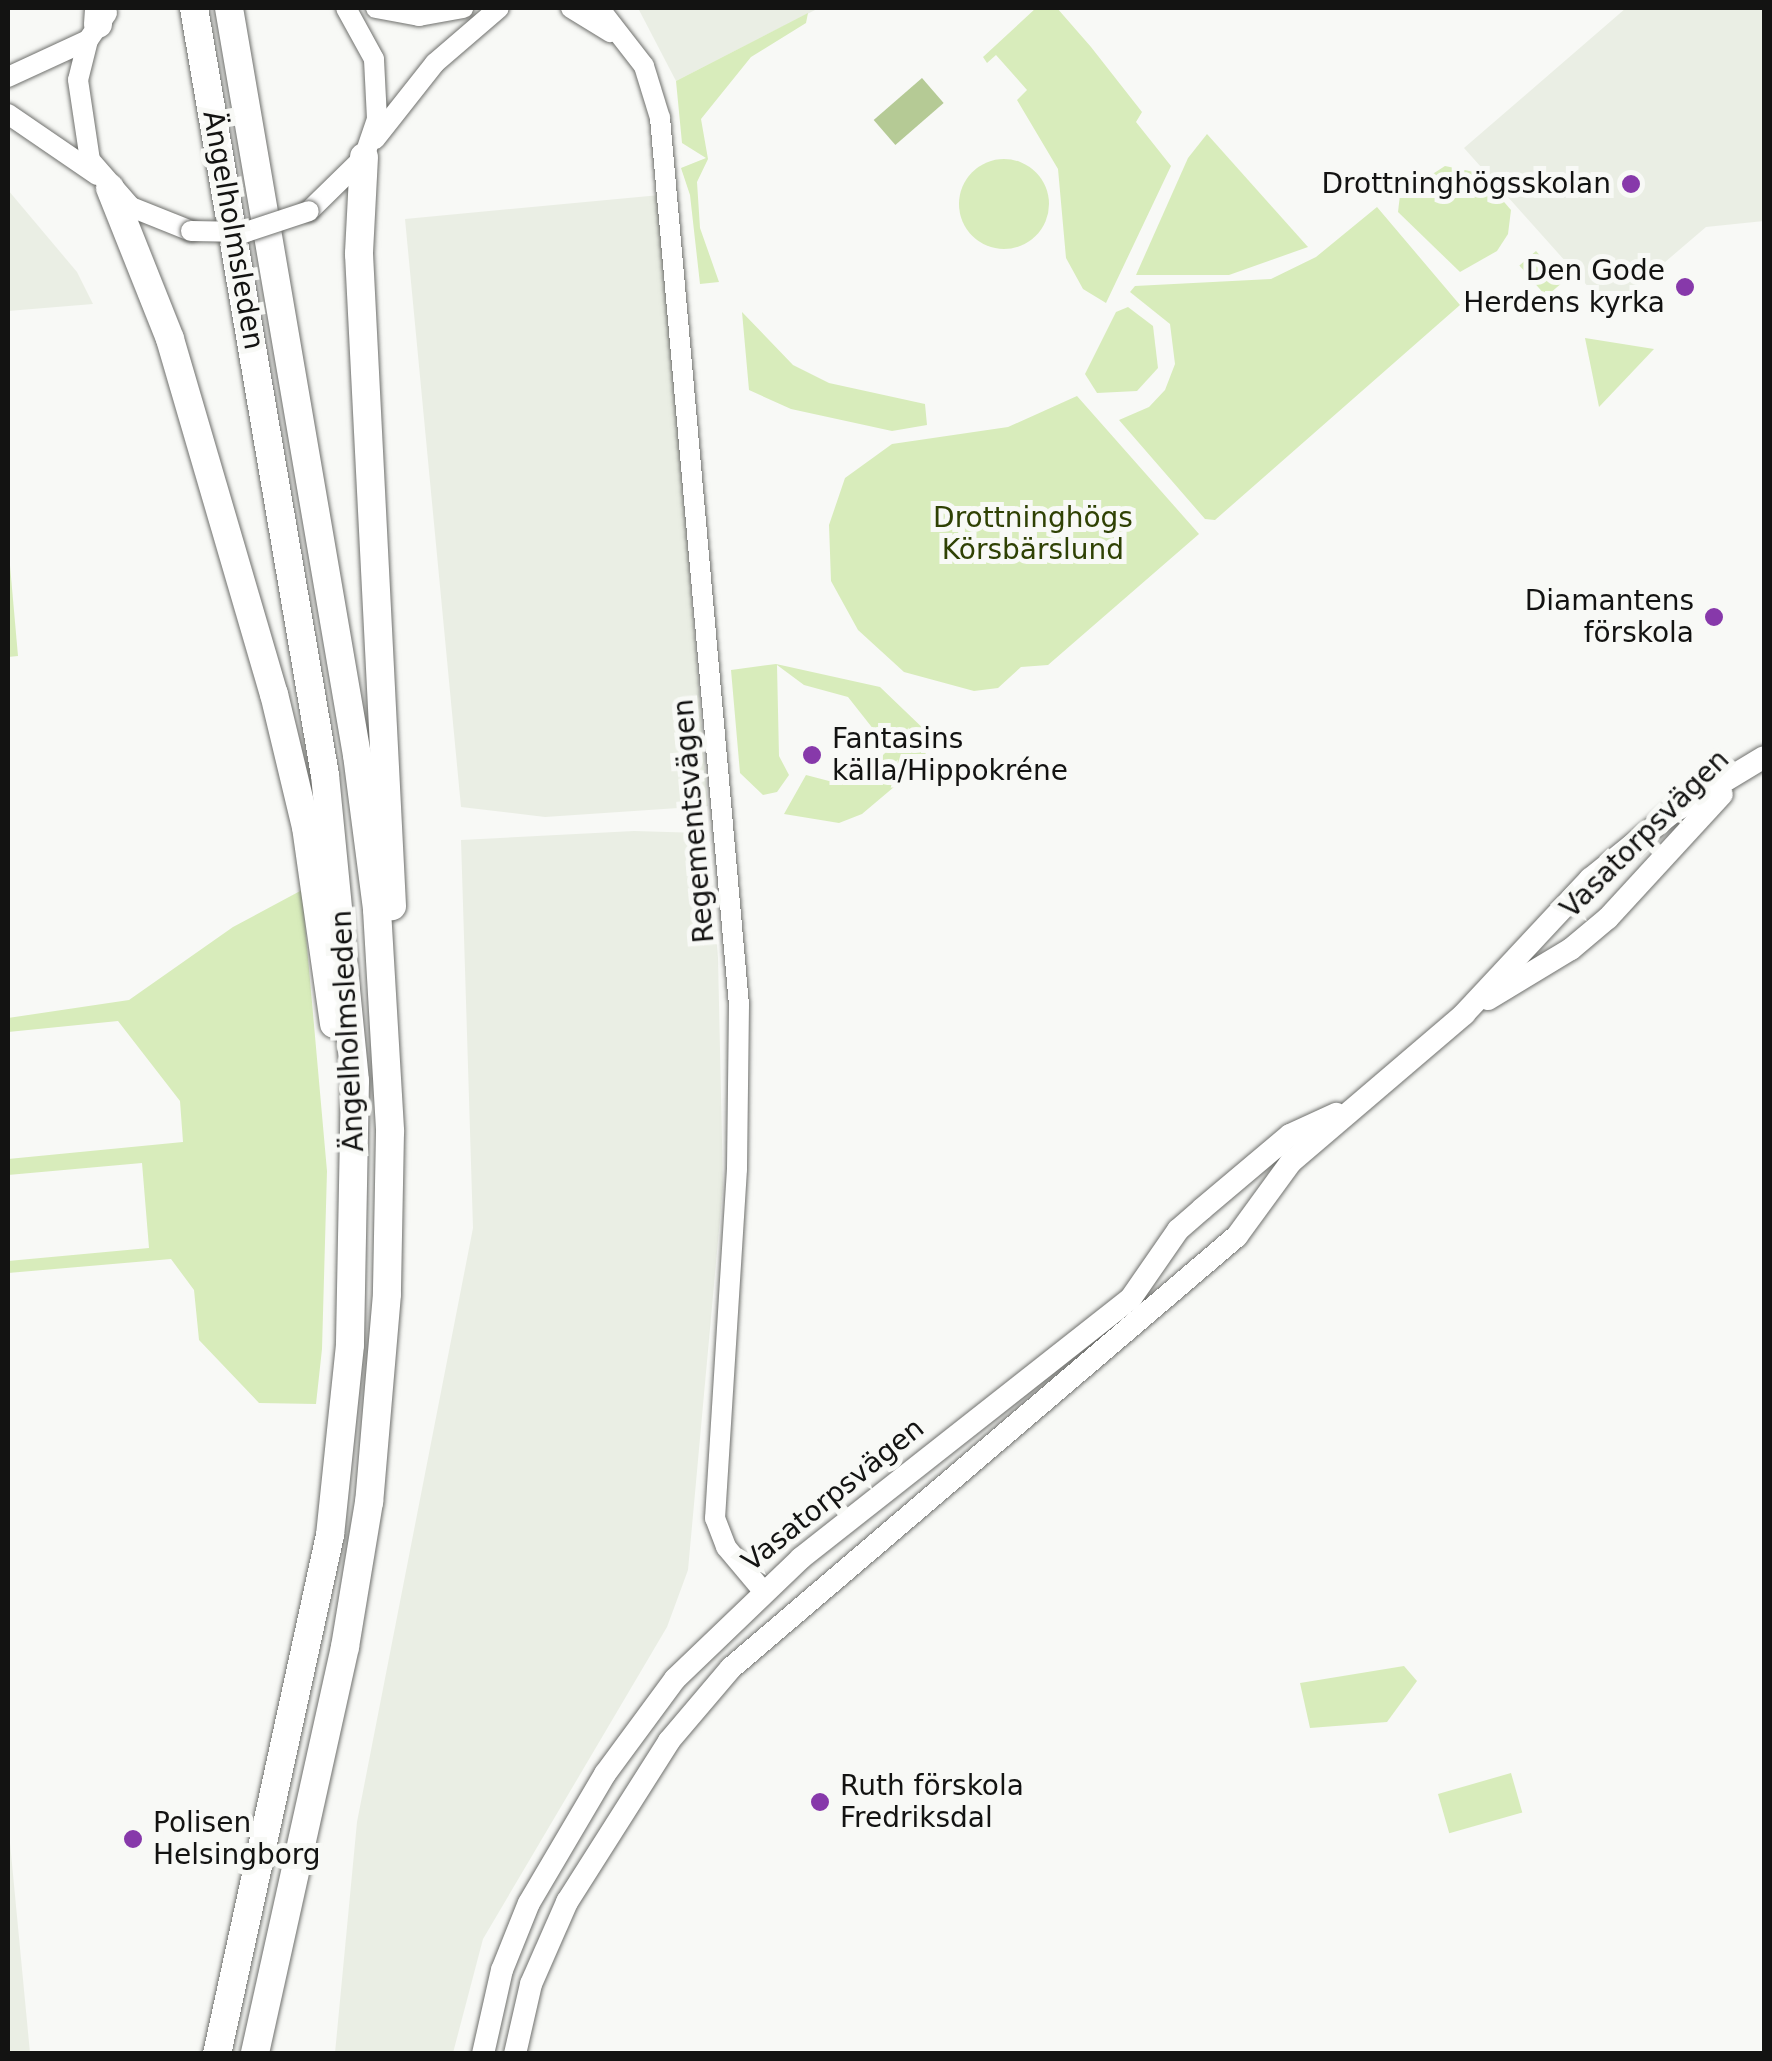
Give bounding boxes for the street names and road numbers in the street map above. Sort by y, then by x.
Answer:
street label: Ängelholmsleden [195,108,271,352]
street label: Regementsvägen [667,698,721,944]
street label: Vasatorpsvägen [1554,743,1736,925]
street label: Ängelholmsleden [325,909,371,1153]
street label: Vasatorpsvägen [735,1411,931,1579]

